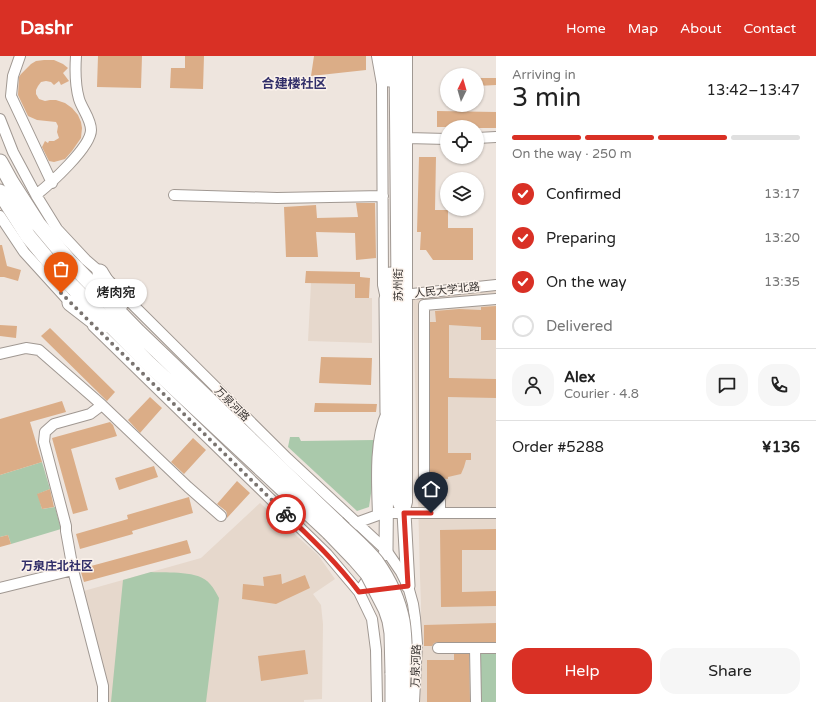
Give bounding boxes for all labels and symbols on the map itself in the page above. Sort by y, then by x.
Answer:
north arrow [440,68,484,112]
district label: 合建楼社区 [261,76,327,92]
pin [44,252,78,293]
street label: 苏州街 [392,269,405,302]
callout: 烤肉宛 [85,279,147,307]
street label: 人民大学北路 [414,280,480,300]
street label: 万泉河路 [212,384,252,424]
pin [414,472,448,513]
courier [266,494,306,534]
district label: 万泉庄北社区 [21,559,93,573]
street label: 万泉河路 [409,644,423,688]

